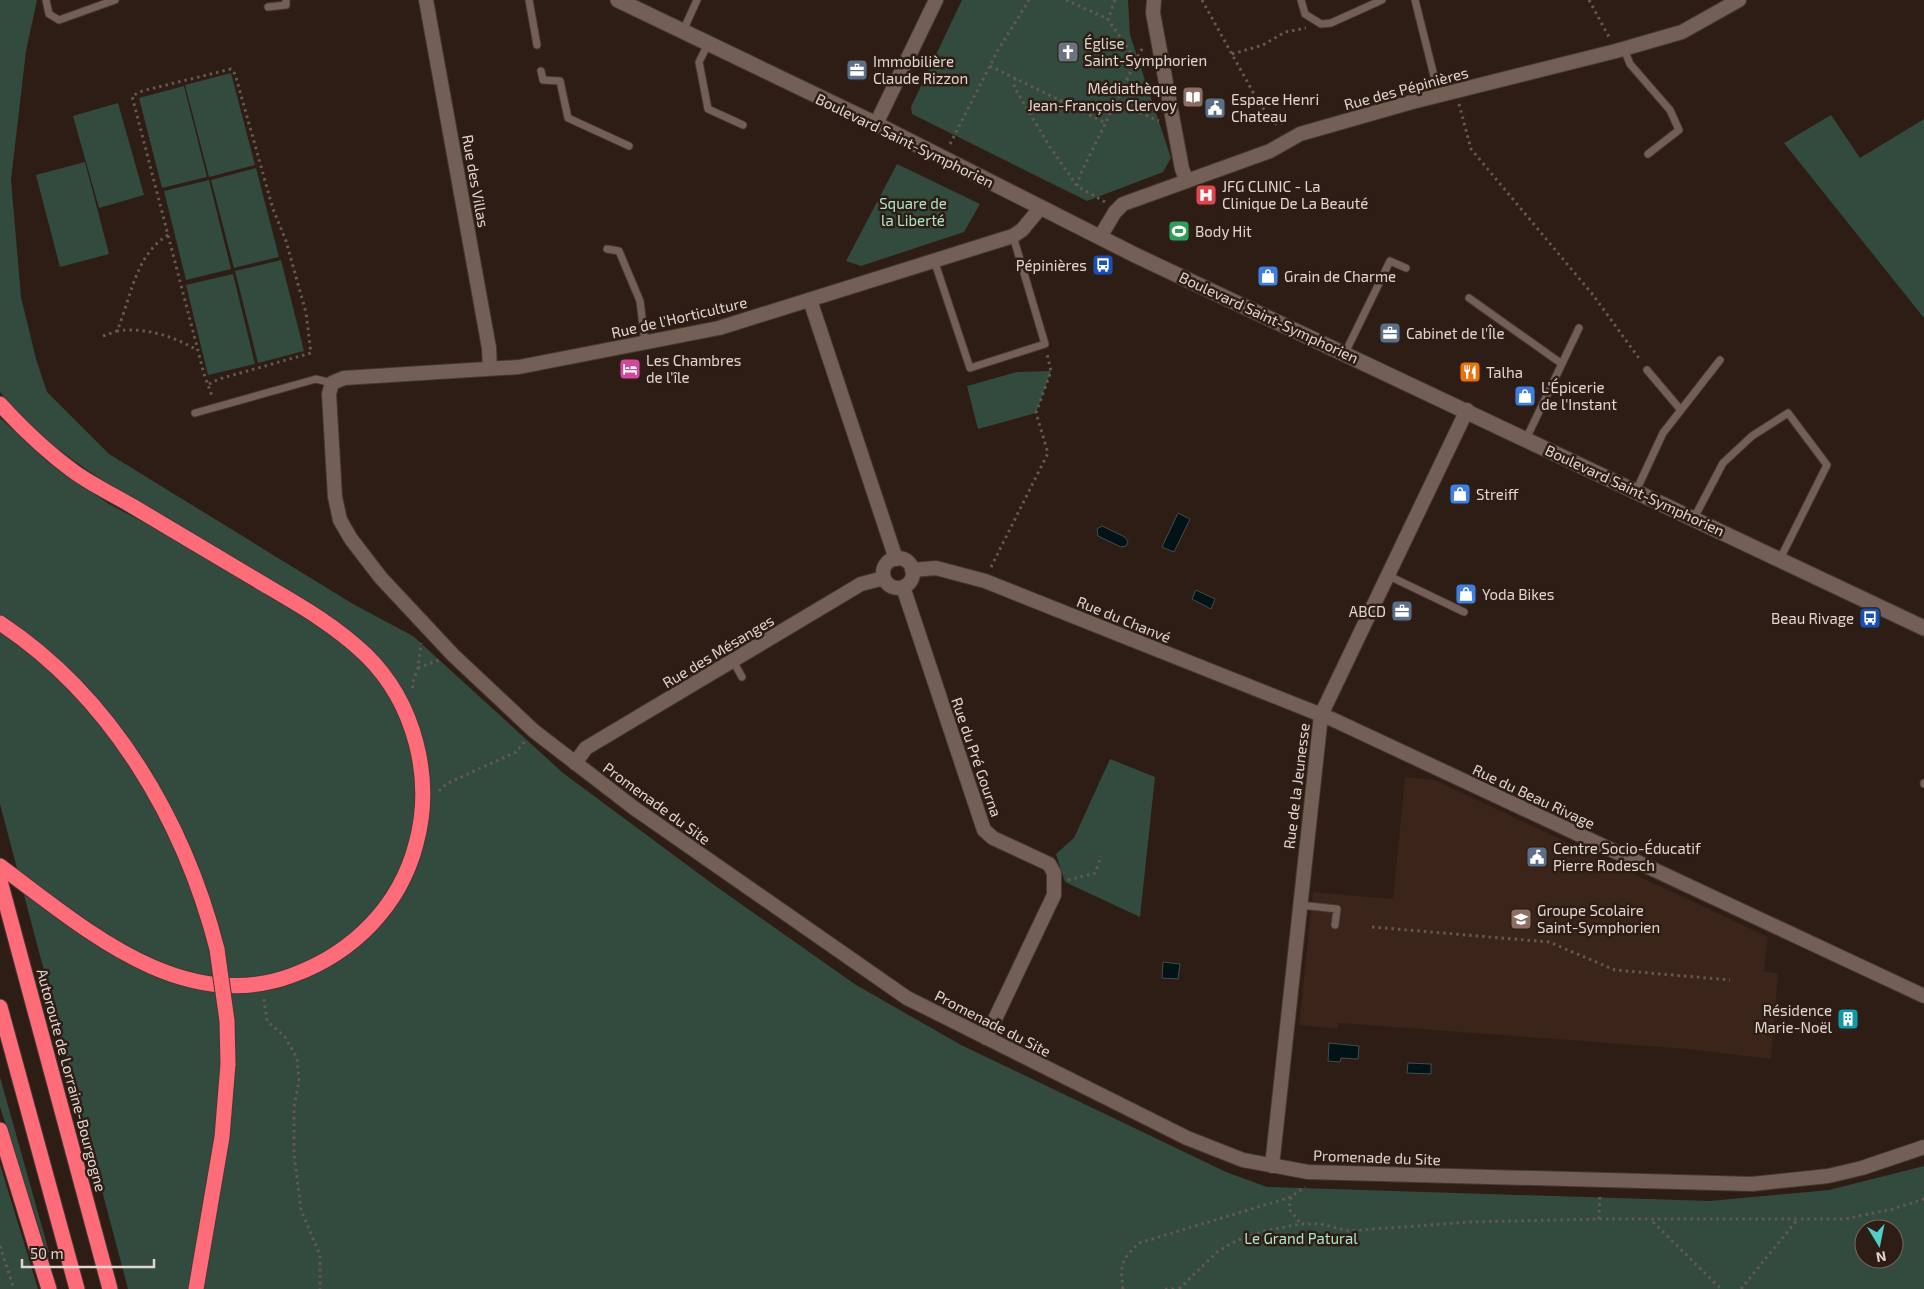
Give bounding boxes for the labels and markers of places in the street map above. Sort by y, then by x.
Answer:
place label: Église Saint-Symphorien [1084,34,1207,69]
church icon: Église Saint-Symphorien [1056,40,1080,64]
place label: Immobilière Claude Rizzon [873,52,968,87]
office icon: Immobilière Claude Rizzon [845,58,869,82]
place label: Médiathèque Jean-François Clervoy [1028,79,1177,115]
library icon: Médiathèque Jean-François Clervoy [1181,85,1205,109]
place label: Espace Henri Chateau [1231,90,1319,125]
public building icon: Espace Henri Chateau [1203,96,1227,120]
place label: JFG CLINIC - La Clinique De La Beauté [1222,177,1368,212]
hospital icon: JFG CLINIC - La Clinique De La Beauté [1194,183,1218,207]
sports icon: Body Hit [1167,219,1191,243]
place label: Body Hit [1195,222,1252,240]
bus stop icon: Pépinières [1091,253,1115,277]
place label: Pépinières [1016,256,1087,274]
shop icon: Grain de Charme [1256,264,1280,288]
place label: Grain de Charme [1284,267,1396,285]
office icon: Cabinet de l'Île [1378,321,1402,345]
place label: Cabinet de l'Île [1406,324,1505,342]
place label: Les Chambres de l'île [646,351,741,386]
hotel icon: Les Chambres de l'île [618,357,642,381]
restaurant icon: Talha [1458,360,1482,384]
place label: Talha [1486,363,1523,381]
place label: L'Épicerie de l'Instant [1541,378,1617,413]
shop icon: L'Épicerie de l'Instant [1513,384,1537,408]
shop icon: Streiff [1448,482,1472,506]
place label: Streiff [1476,485,1519,503]
shop icon: Yoda Bikes [1454,582,1478,606]
place label: Yoda Bikes [1482,585,1554,603]
office icon: ABCD [1390,599,1414,623]
place label: ABCD [1349,602,1386,620]
bus stop icon: Beau Rivage [1858,606,1882,630]
place label: Beau Rivage [1771,609,1854,627]
place label: Centre Socio-Éducatif Pierre Rodesch [1553,839,1701,874]
public building icon: Centre Socio-Éducatif Pierre Rodesch [1525,845,1549,869]
place label: Groupe Scolaire Saint-Symphorien [1537,901,1660,936]
school or university icon: Groupe Scolaire Saint-Symphorien [1509,907,1533,931]
place label: Résidence Marie-Noël [1754,1001,1833,1036]
building icon: Résidence Marie-Noël [1836,1007,1860,1031]

